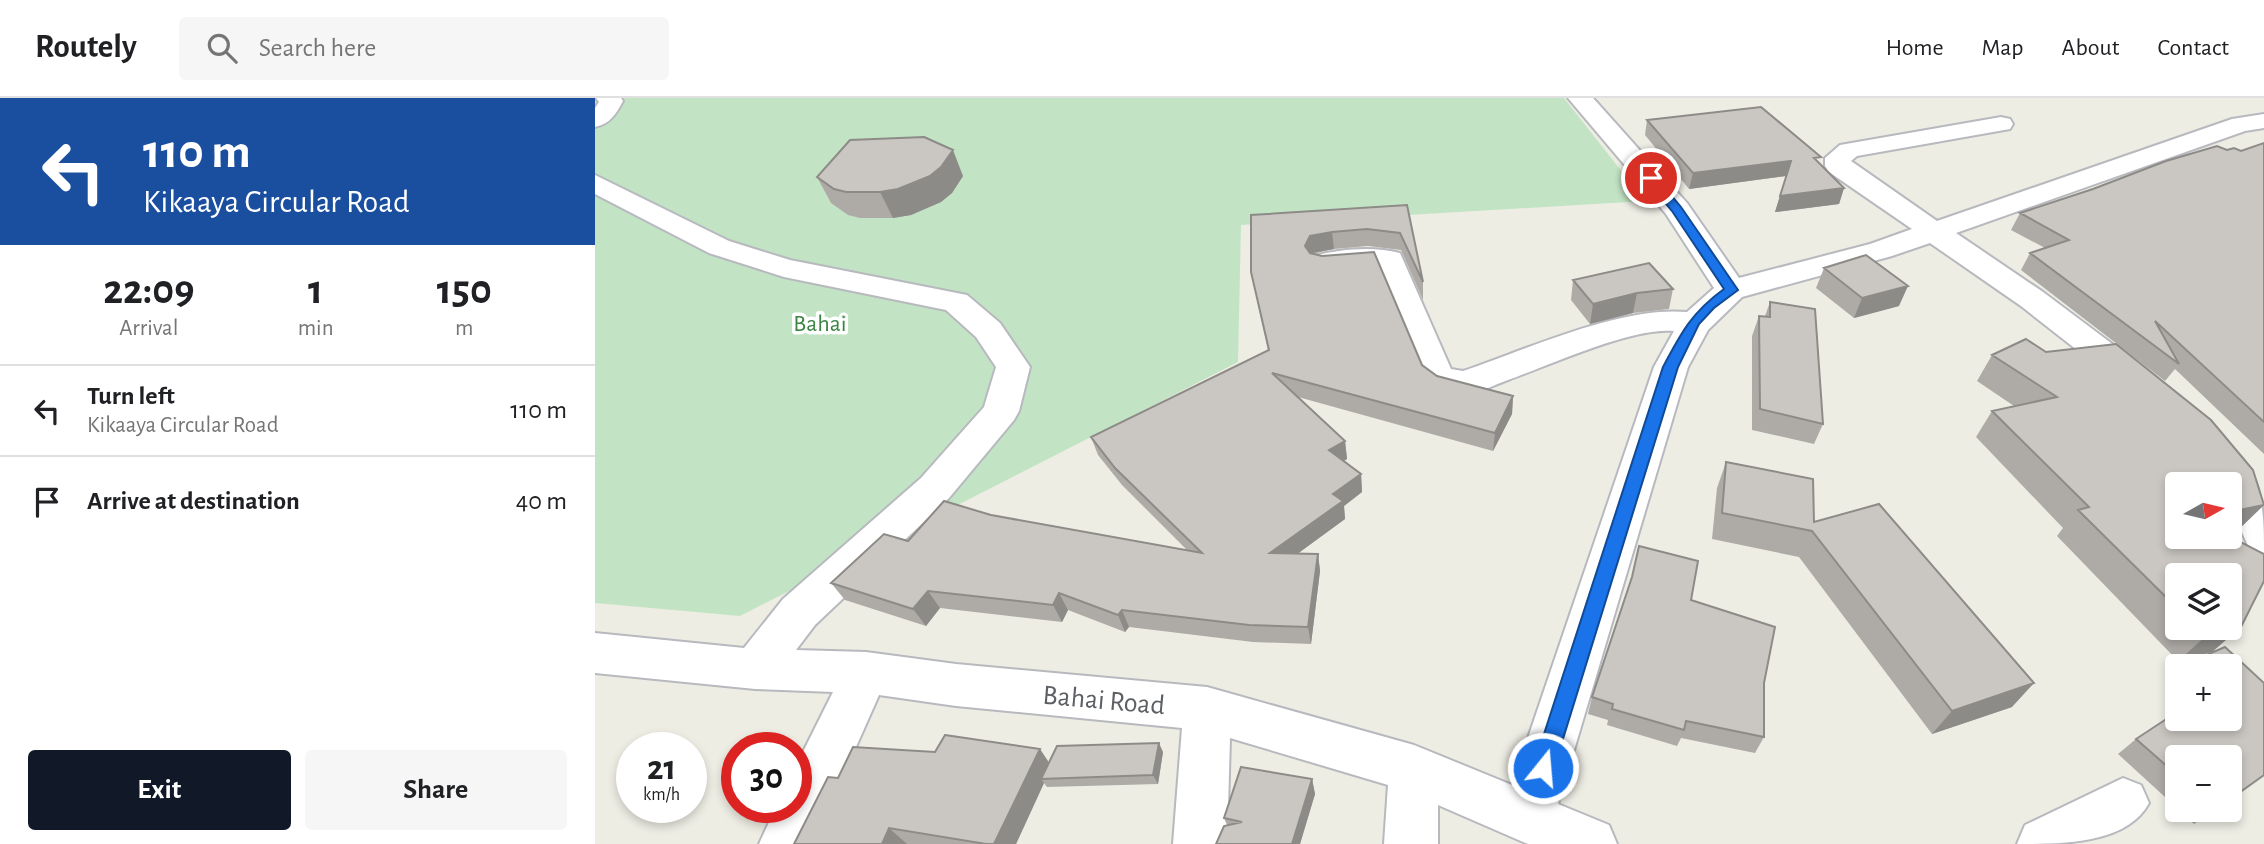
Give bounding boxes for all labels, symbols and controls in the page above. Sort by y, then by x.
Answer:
search box [179,17,669,80]
icon: search [203,29,241,67]
text: Routely [35,31,137,64]
text: Search here [259,35,376,61]
text: Home [1886,36,1944,60]
text: Map [1982,36,2024,60]
text: About [2062,36,2119,60]
text: Contact [2157,36,2229,60]
icon: left [28,126,119,217]
text: 110 m [143,128,251,177]
pin [1621,148,1681,208]
icon: arrive [1632,159,1670,197]
text: Kikaaya Circular Road [143,186,410,218]
text: 22:09 [103,269,195,311]
text: 1 [308,269,323,311]
text: 150 [437,269,492,311]
park label: Bahai [793,312,847,336]
text: Arrival [119,317,178,340]
text: min [298,317,334,340]
text: m [455,317,473,340]
text: Turn left [87,383,175,409]
icon: left [28,392,66,430]
text: 110 m [510,397,567,423]
text: Kikaaya Circular Road [87,414,279,437]
north arrow [2165,472,2242,550]
map controls [2165,472,2242,822]
icon: arrive [28,483,66,521]
text: Arrive at destination [87,488,300,514]
text: 40 m [516,488,567,514]
button: layers [2165,563,2242,640]
button: + [2165,654,2242,731]
street label: Bahai Road [1042,682,1166,720]
position arrow [1506,731,1580,805]
speed limit sign: 30 [721,732,812,823]
button: − [2165,745,2242,822]
button: Exit [28,750,291,830]
button: Share [305,750,567,830]
text: 21 [647,751,676,786]
text: km/h [643,786,680,804]

